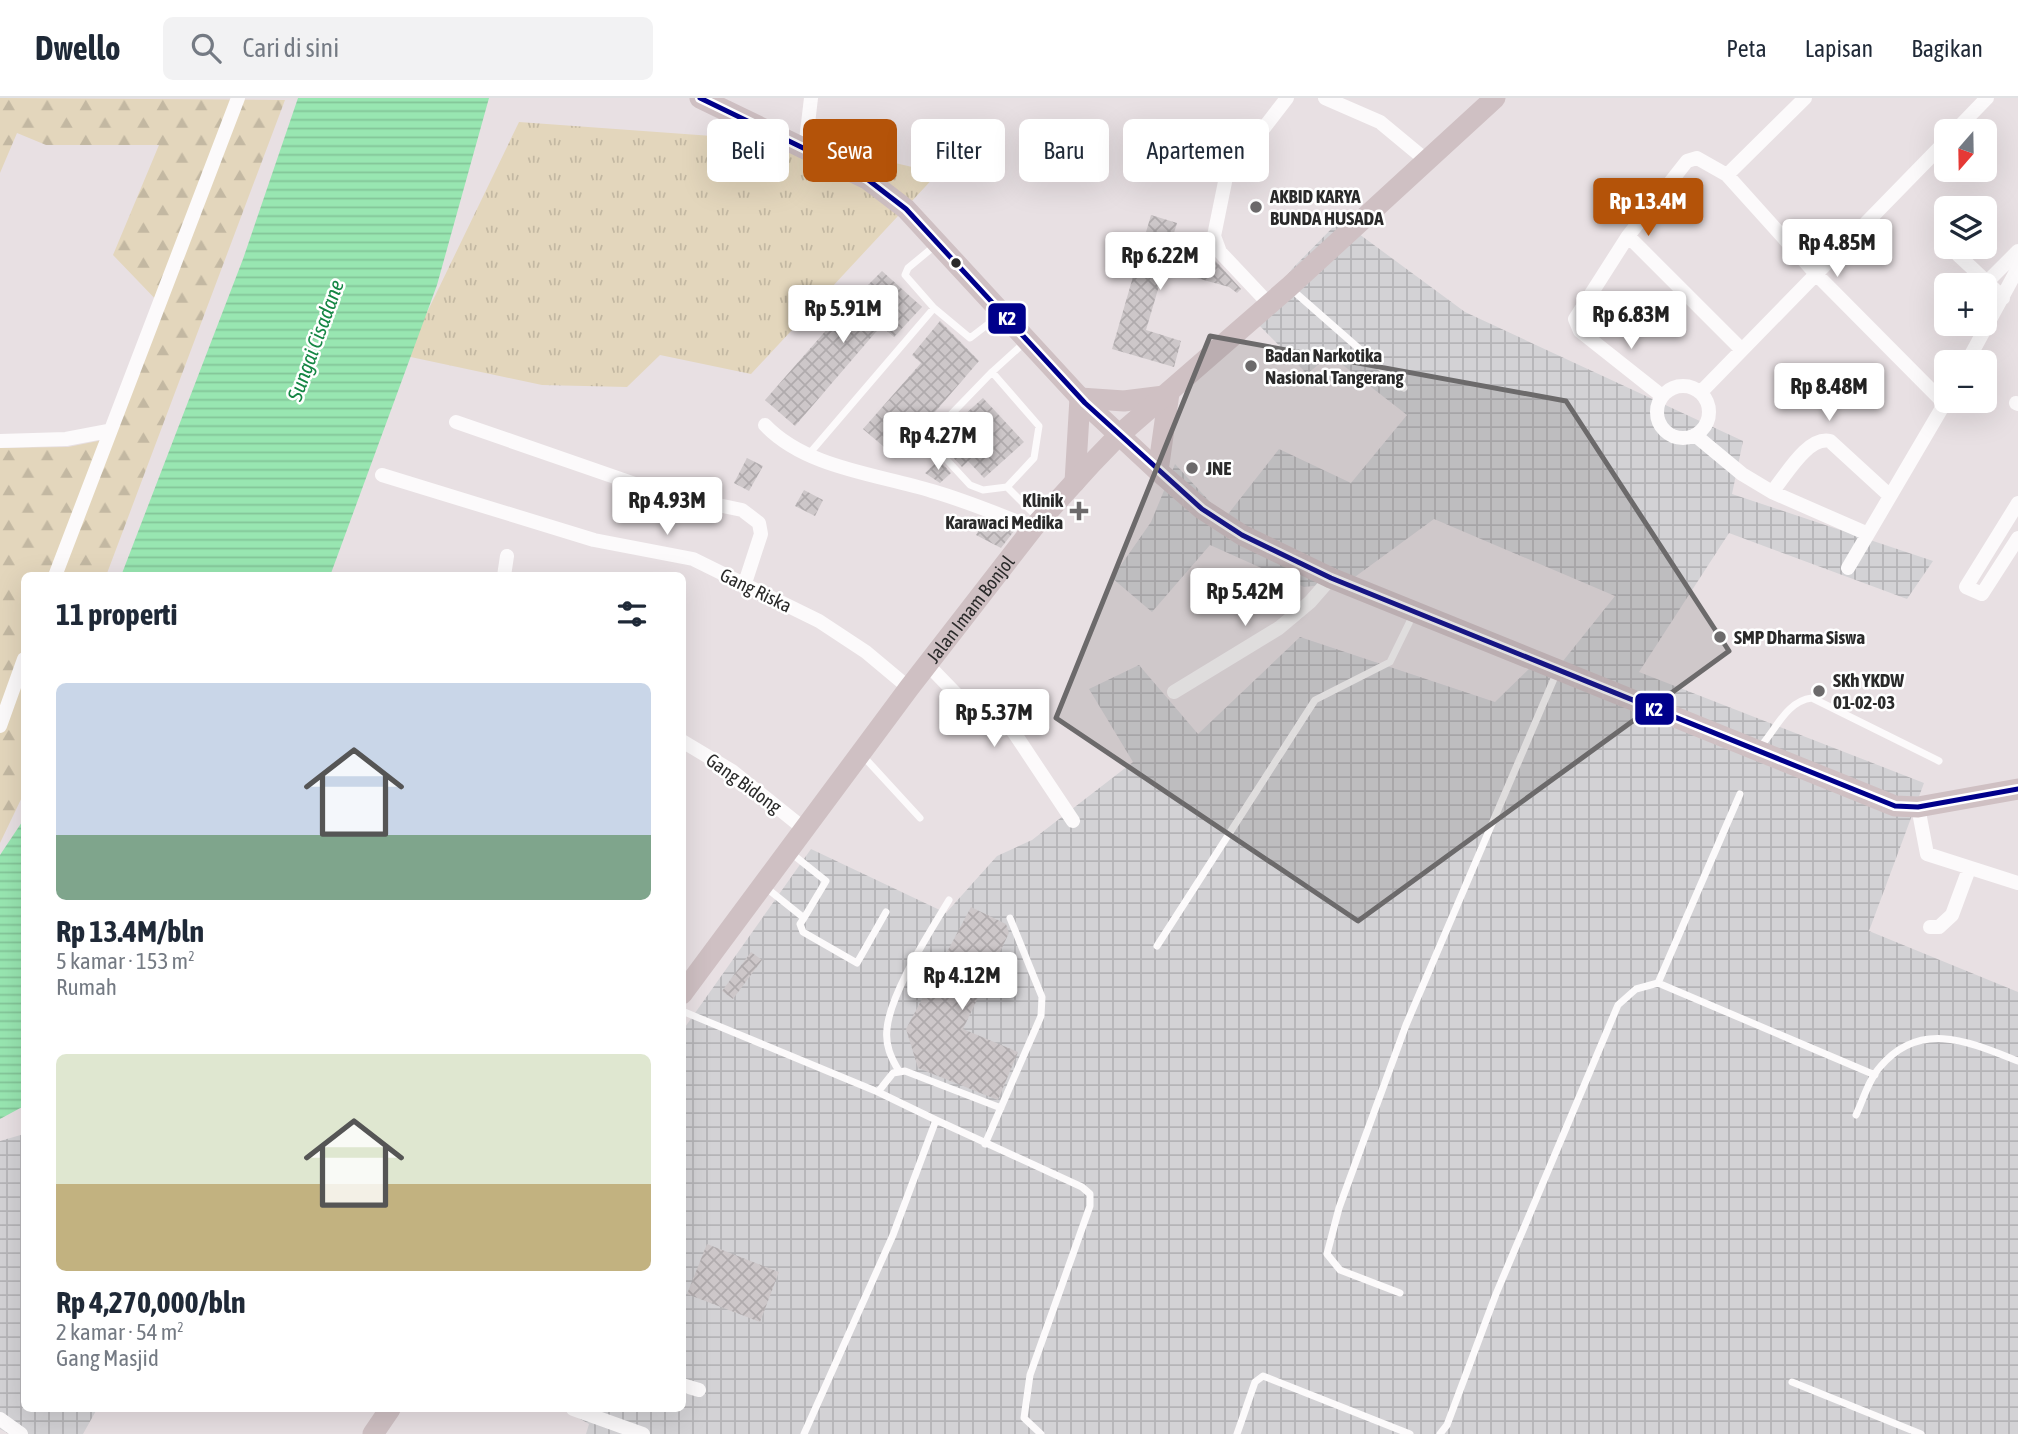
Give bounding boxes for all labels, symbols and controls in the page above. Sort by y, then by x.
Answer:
search box [163,17,653,80]
text: Dwello [35,29,121,67]
icon: search [187,29,225,67]
text: Cari di sini [243,33,339,63]
text: Peta [1726,35,1767,62]
text: Lapisan [1805,35,1873,62]
text: Bagikan [1911,35,1983,62]
chip: Beli [707,119,789,182]
chip: Sewa [803,119,897,182]
chip: Filter [911,119,1005,182]
chip: Baru [1019,119,1109,182]
chip: Apartemen [1123,119,1269,182]
north arrow [1934,119,1997,182]
map controls [1934,119,1997,413]
pin: Rp 13.4M [1576,178,1720,238]
place label: AKBID KARYA BUNDA HUSADA [1269,185,1384,229]
text: Rp 13.4M [1609,188,1687,214]
button: layers [1934,196,1997,259]
marker: AKBID KARYA BUNDA HUSADA [1248,199,1264,215]
pin: Rp 4.85M [1765,220,1909,279]
text: Rp 4.85M [1798,229,1876,255]
pin: Rp 6.22M [1088,232,1232,292]
text: Rp 6.22M [1121,242,1199,268]
unlabelled marker [949,256,963,270]
button: + [1934,273,1997,336]
water label: Sungai Cisadane [282,276,348,405]
pin: Rp 5.91M [771,286,915,345]
pin: Rp 6.83M [1559,292,1703,351]
text: Rp 5.91M [804,295,882,321]
text: Rp 6.83M [1592,301,1670,327]
line badge: K2 [987,302,1027,335]
text: K2 [998,307,1016,329]
place label: Badan Narkotika Nasional Tangerang [1265,344,1404,388]
button: − [1934,350,1997,413]
marker: Badan Narkotika Nasional Tangerang [1243,358,1259,374]
pin: Rp 8.48M [1757,364,1901,423]
text: Rp 8.48M [1790,373,1868,399]
pin: Rp 4.27M [866,412,1010,472]
text: Rp 4.27M [899,422,977,448]
place label: JNE [1205,457,1231,479]
marker: JNE [1184,460,1200,476]
pin: Rp 4.93M [595,478,739,537]
text: Rp 4.93M [628,487,706,513]
place label: Klinik Karawaci Medika [945,489,1064,533]
marker: Klinik Karawaci Medika [1069,501,1089,521]
street label: Jalan Imam Bonjol [922,551,1019,667]
street label: Gang Riska [717,563,795,617]
pin: Rp 5.42M [1173,568,1317,628]
text: Rp 5.42M [1206,578,1284,604]
icon: filters [613,595,651,633]
text: 11 properti [56,597,177,631]
place label: SMP Dharma Siswa [1734,626,1865,648]
marker: SMP Dharma Siswa [1712,629,1728,645]
place label: SKh YKDW 01-02-03 [1833,669,1904,713]
marker: SKh YKDW 01-02-03 [1811,683,1827,699]
pin: Rp 5.37M [922,690,1066,749]
line badge: K2 [1634,692,1675,726]
text: K2 [1645,698,1663,720]
text: Rp 5.37M [955,699,1033,725]
icon: home [291,729,417,855]
street label: Gang Bidong [702,748,787,818]
text: Rp 13.4M/bln [56,914,204,948]
text: 5 kamar · 153 m² [56,948,195,974]
pin: Rp 4.12M [890,953,1034,1012]
text: Rp 4.12M [923,962,1001,988]
text: Rumah [56,974,117,1000]
icon: home [291,1100,417,1226]
text: Rp 4,270,000/bln [56,1285,246,1319]
text: 2 kamar · 54 m² [56,1319,184,1345]
text: Gang Masjid [56,1345,159,1371]

